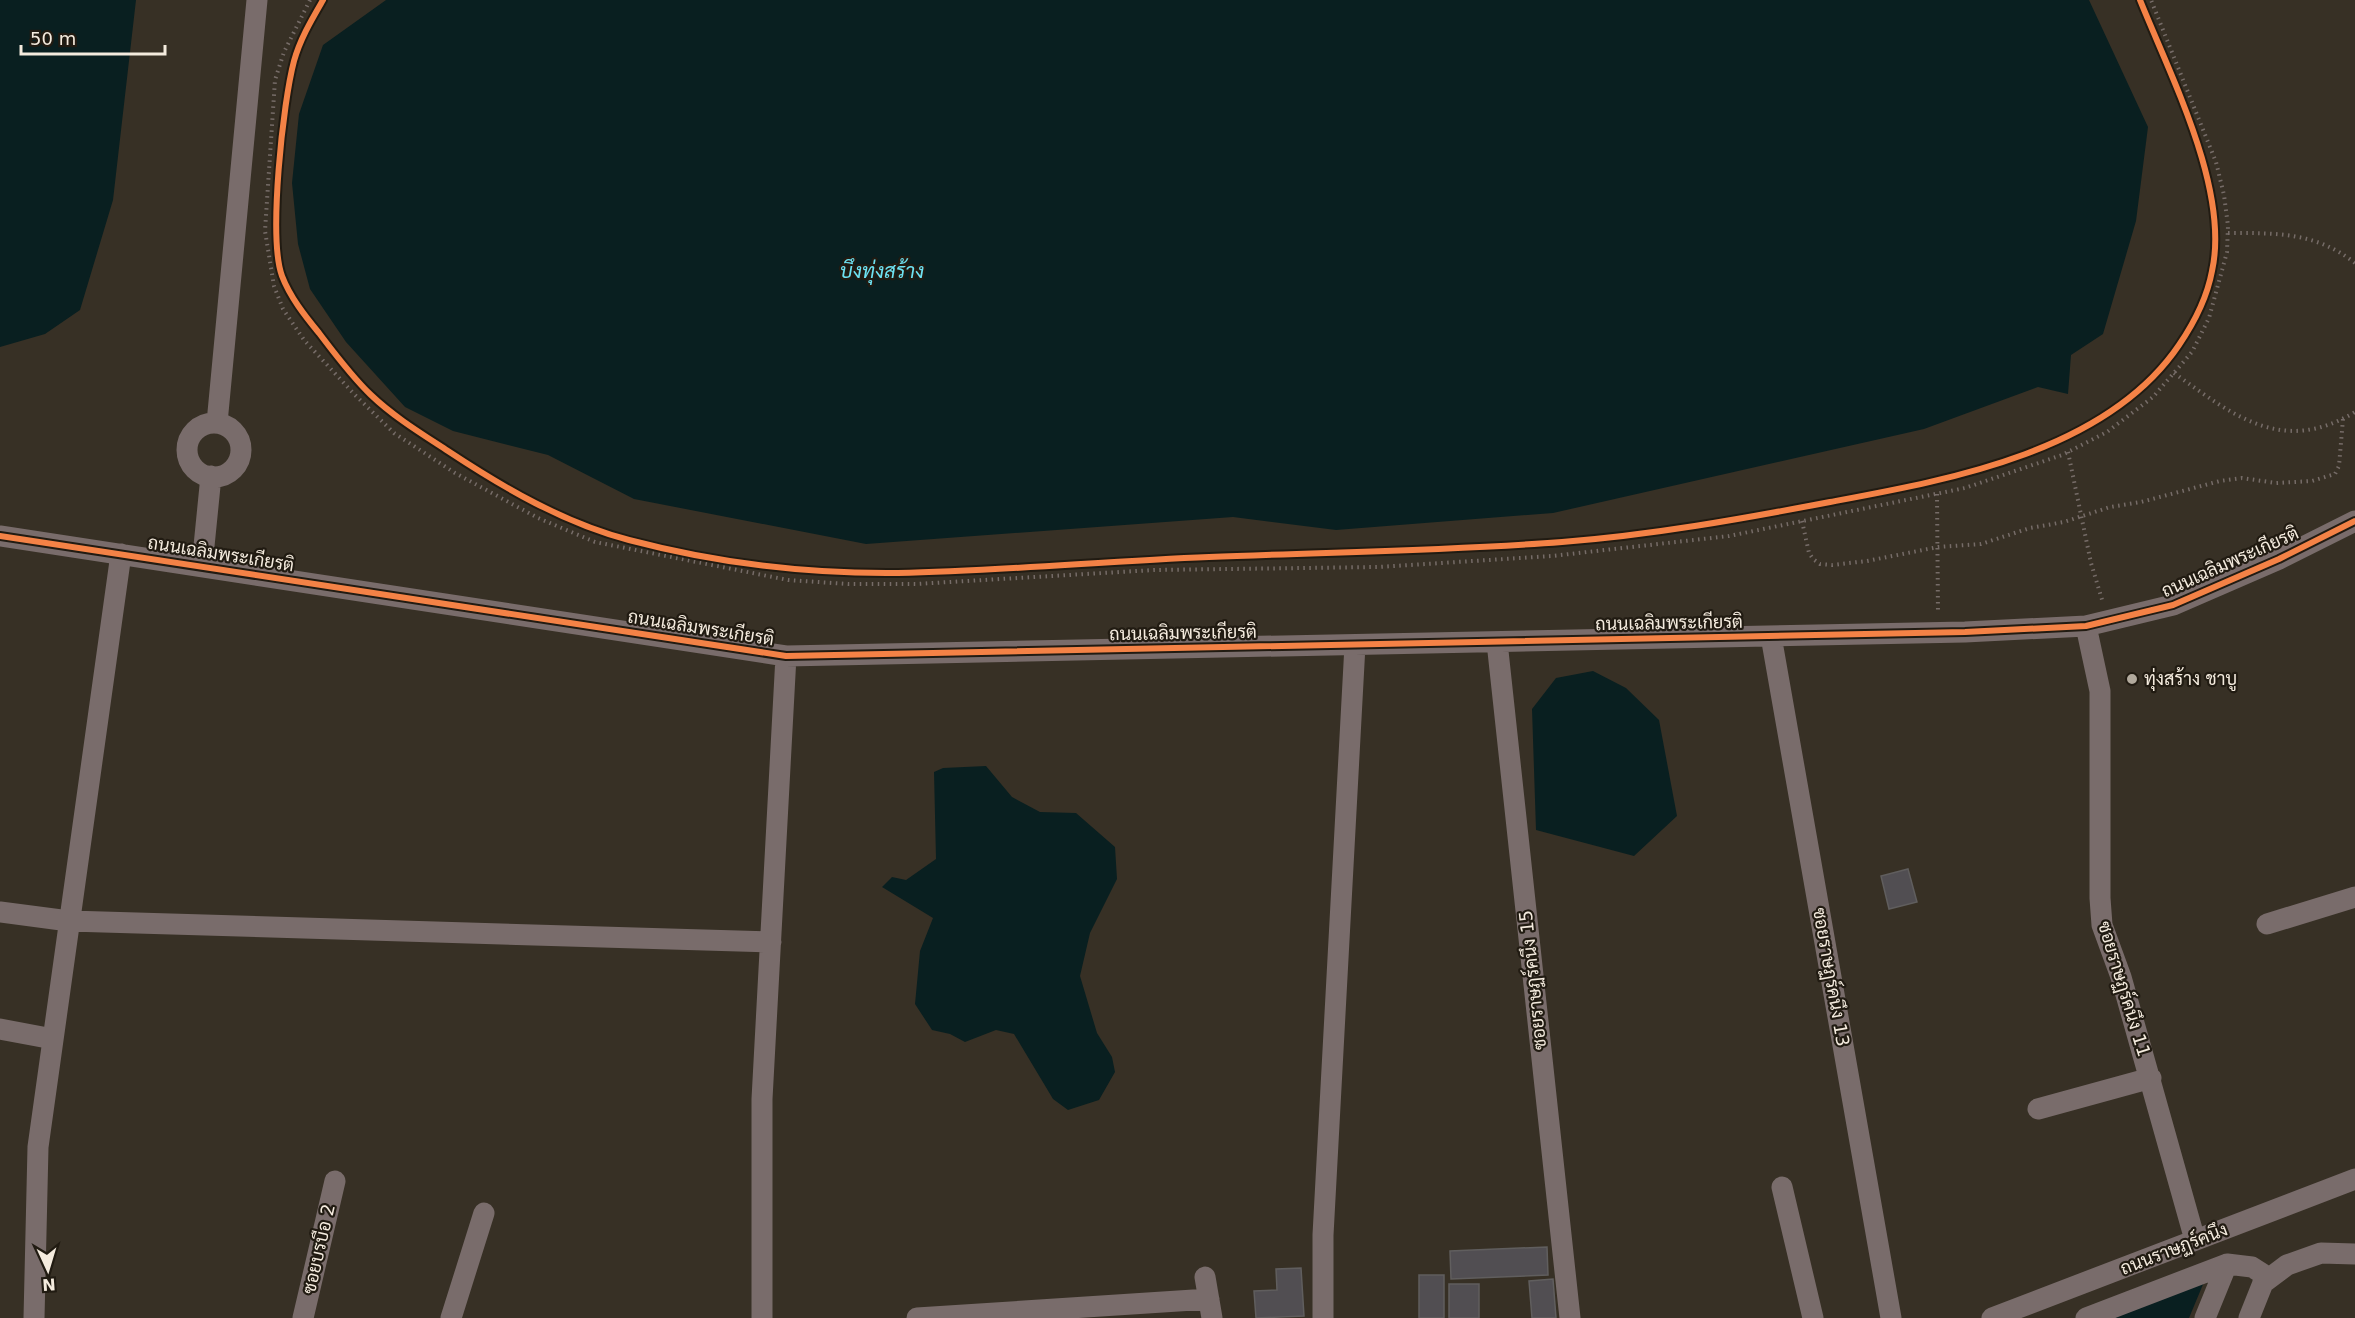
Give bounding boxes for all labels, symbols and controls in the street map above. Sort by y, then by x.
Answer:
scale bar [21,18,165,56]
text: 50 m [30,28,76,49]
water label: บึงทุ่งสร้าง [840,258,924,285]
street label: ถนนเฉลิมพระเกียรติ [2157,520,2302,601]
street label: ถนนเฉลิมพระเกียรติ [146,530,296,575]
street label: ถนนเฉลิมพระเกียรติ [626,604,776,649]
street label: ถนนเฉลิมพระเกียรติ [1595,609,1743,634]
street label: ถนนเฉลิมพระเกียรติ [1109,619,1257,644]
place label: ทุ่งสร้าง ชาบู [2144,667,2237,692]
marker: ทุ่งสร้าง ชาบู [2125,672,2139,686]
street label: ซอยราษฏร์คนึง 13 [1807,906,1856,1048]
street label: ซอยราษฏร์คนึง 15 [1513,909,1552,1051]
street label: ซอยราษฏร์คนึง 11 [2092,918,2157,1060]
street label: ซอยบรบือ 2 [297,1202,339,1296]
street label: ถนนราษฏร์คนึง [2116,1217,2231,1280]
north arrow [18,1240,78,1300]
text: N [42,1275,56,1294]

